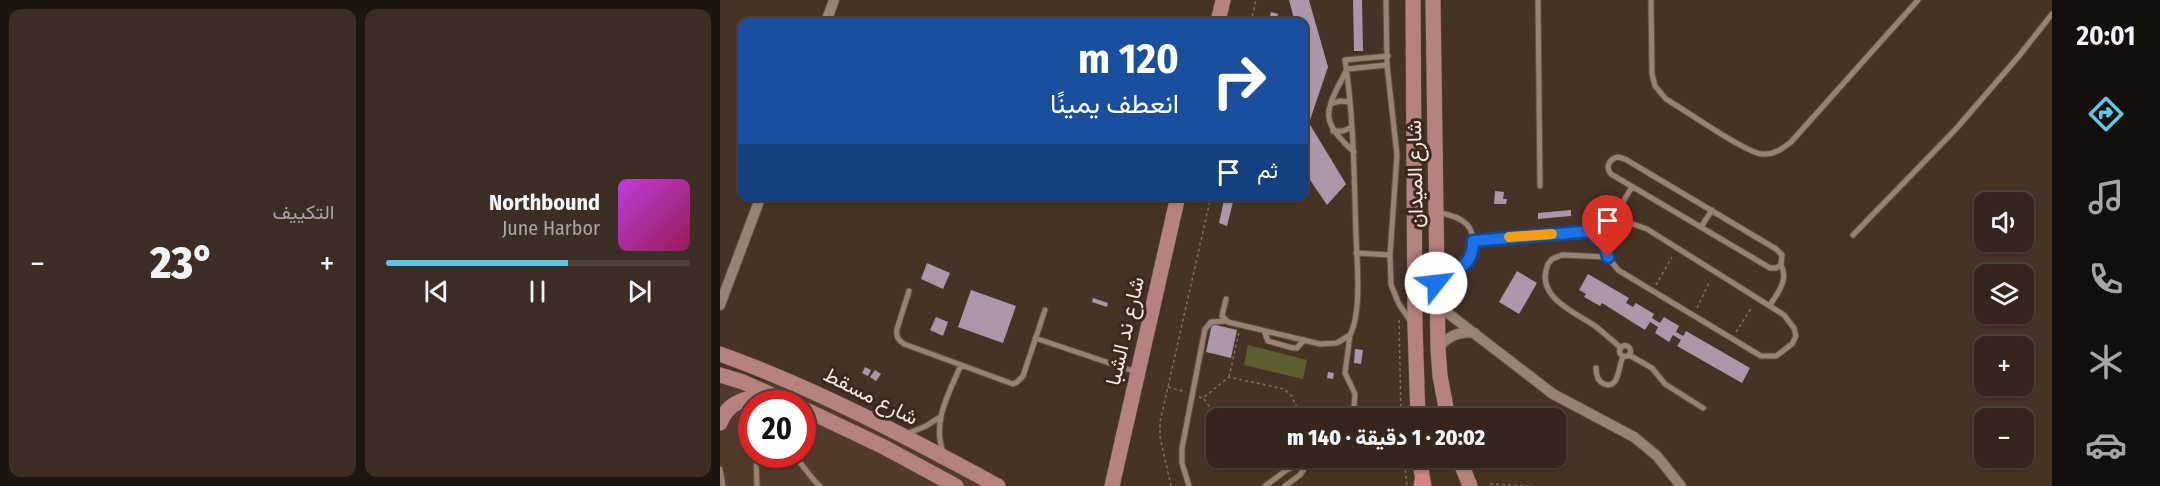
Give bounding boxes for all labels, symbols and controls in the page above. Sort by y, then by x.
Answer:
text: 20:01 [2077,20,2136,52]
text: 120 m [1078,34,1179,84]
icon: right [1200,42,1278,120]
text: انعطف يمينًا [1050,88,1179,120]
icon: directions [2085,93,2127,135]
street label: شارع الميدان [1401,120,1430,228]
icon: arrive [1212,156,1245,189]
text: ثم [1257,157,1278,184]
icon: music [2085,176,2127,218]
text: Northbound [489,189,600,216]
map controls [1974,192,2034,468]
button: sound [1974,192,2034,252]
pin [1582,195,1633,257]
text: التكييف [272,200,335,224]
icon: arrive [1591,204,1624,237]
text: June Harbor [502,216,600,240]
text: 23° [150,236,214,290]
text: − [30,244,45,284]
text: + [319,244,335,284]
position arrow [1404,251,1468,315]
icon: phone [2085,258,2127,300]
button: layers [1974,264,2034,324]
street label: شارع ند الشبا [1100,274,1151,388]
icon: previous [420,275,453,308]
icon: pause [521,275,554,308]
icon: next [623,275,656,308]
button: + [1974,336,2034,396]
icon: climate [2085,341,2127,383]
street label: شارع مسقط [819,361,923,432]
speed limit sign: 20 [738,390,816,468]
button: − [1974,408,2034,468]
text: 20:02 · 1 دقيقة · 140 m [1287,424,1485,451]
icon: car [2085,424,2127,466]

